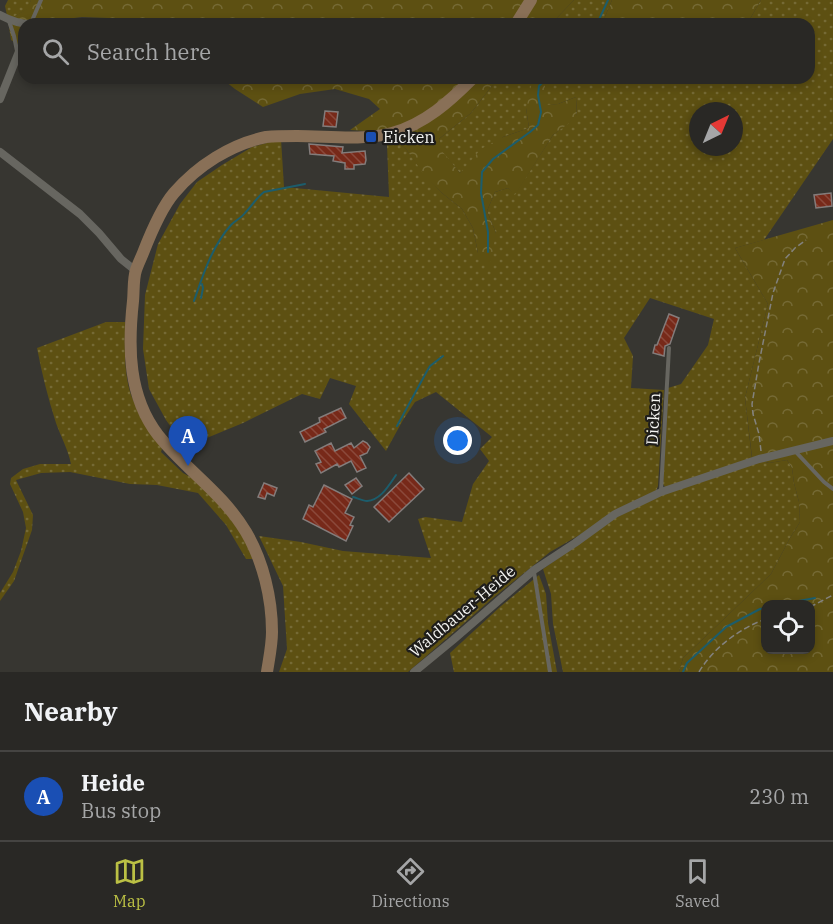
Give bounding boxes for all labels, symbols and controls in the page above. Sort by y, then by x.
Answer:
search box [18,18,815,84]
icon: search [39,35,72,68]
text: Search here [87,37,211,66]
north arrow [689,102,743,156]
place label: Eicken [383,127,434,147]
marker: Eicken [364,130,378,144]
street label: Dicken [642,392,664,446]
pin: A [168,416,207,466]
your location [443,426,472,455]
street label: Waldbauer-Heide [405,561,519,661]
map controls [761,600,815,654]
button: locate [761,600,815,654]
text: Nearby [24,694,118,728]
text: Heide [81,768,145,797]
text: A [37,783,50,810]
text: 230 m [749,783,809,810]
text: Bus stop [81,797,161,824]
tab: Map [113,855,146,911]
tab: Directions [372,855,450,911]
tab: Saved [675,855,720,911]

